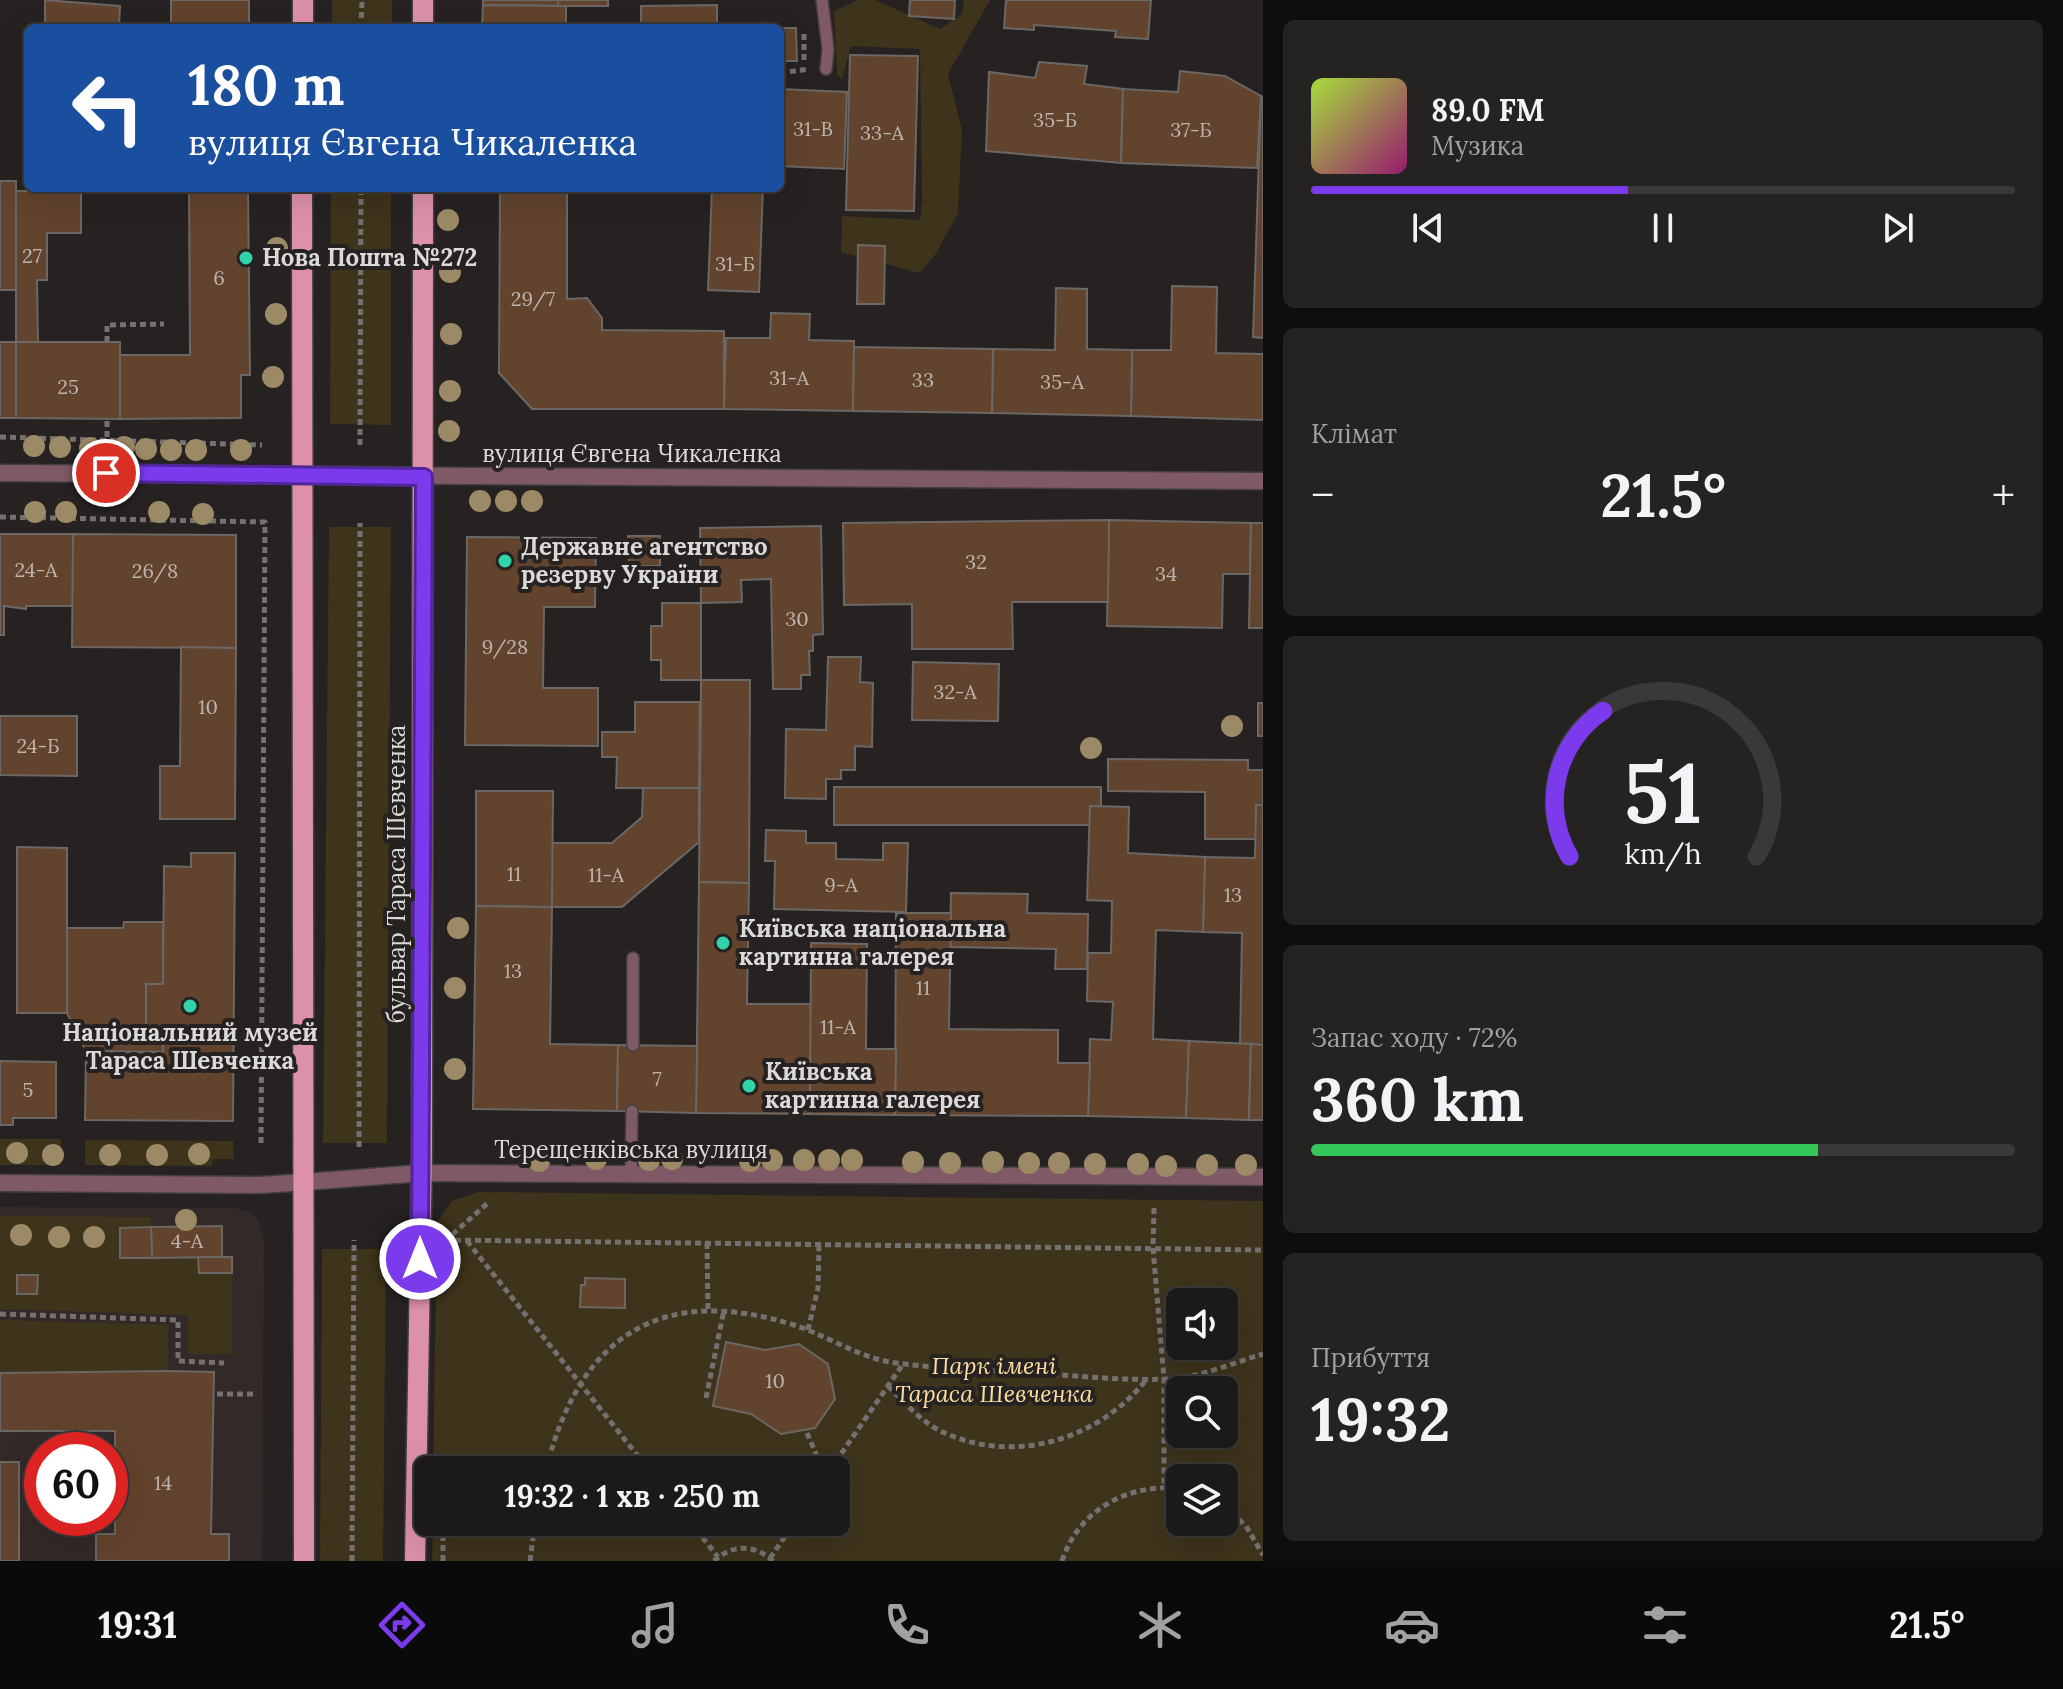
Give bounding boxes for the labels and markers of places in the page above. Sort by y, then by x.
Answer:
place label: Нова Пошта №272 [262,242,477,273]
marker: Нова Пошта №272 [237,249,255,267]
pin [72,439,140,507]
place label: Державне агентство резерву України [521,531,768,590]
marker: Державне агентство резерву України [496,552,514,570]
place label: Київська національна картинна галерея [739,913,1006,972]
marker: Київська національна картинна галерея [714,934,732,952]
marker: Національний музей Тараса Шевченка [181,997,199,1015]
place label: Національний музей Тараса Шевченка [62,1017,318,1076]
place label: Київська картинна галерея [765,1056,980,1115]
marker: Київська картинна галерея [740,1077,758,1095]

